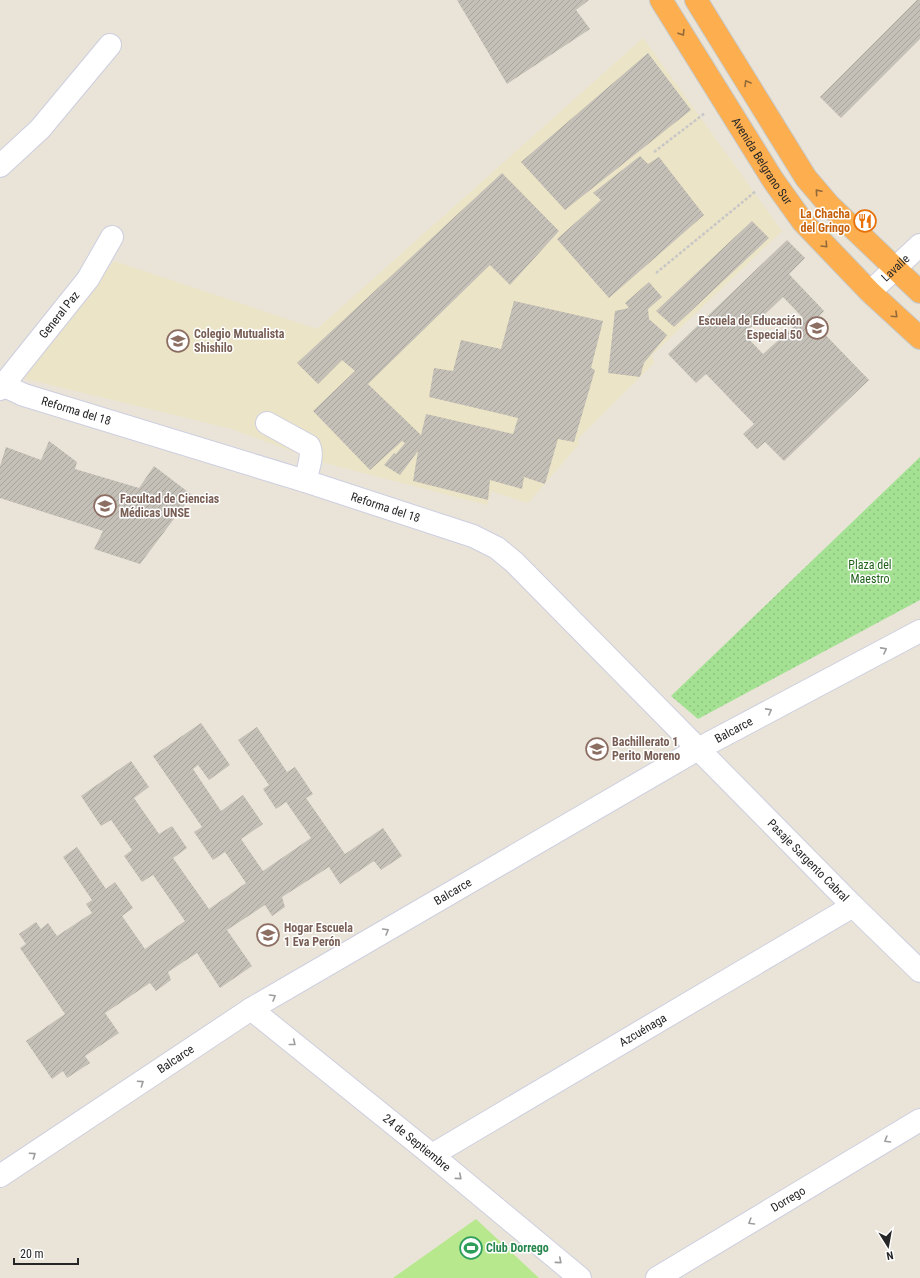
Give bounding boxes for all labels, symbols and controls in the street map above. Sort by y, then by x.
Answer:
one-way arrow [677,29,685,36]
one-way arrow [744,80,751,87]
street label: Avenida Belgrano Sur [729,115,795,207]
one-way arrow [815,189,822,197]
place label: La Chacha del Gringo [800,207,850,235]
restaurant icon: La Chacha del Gringo [852,208,878,234]
one-way arrow [820,240,828,248]
street label: Lavalle [879,251,913,285]
street label: General Paz [36,288,82,341]
one-way arrow [890,310,898,317]
place label: Escuela de Educación Especial 50 [698,314,802,342]
school or university icon: Escuela de Educación Especial 50 [804,315,830,341]
place label: Colegio Mutualista Shishilo [194,327,285,355]
school or university icon: Colegio Mutualista Shishilo [165,328,191,354]
street label: Reforma del 18 [40,394,113,428]
street label: Reforma del 18 [349,490,422,525]
place label: Facultad de Ciencias Médicas UNSE [120,492,220,520]
school or university icon: Facultad de Ciencias Médicas UNSE [92,493,118,519]
park label: Plaza del Maestro [848,558,892,586]
one-way arrow [880,647,887,655]
one-way arrow [765,708,772,716]
street label: Balcarce [712,714,755,746]
place label: Bachillerato 1 Perito Moreno [612,735,680,763]
school or university icon: Bachillerato 1 Perito Moreno [584,736,610,762]
street label: Pasaje Sargento Cabral [765,816,852,905]
street label: Balcarce [432,875,474,908]
place label: Hogar Escuela 1 Eva Perón [284,921,353,949]
school or university icon: Hogar Escuela 1 Eva Perón [255,922,281,948]
one-way arrow [381,929,389,936]
one-way arrow [269,994,276,1001]
street label: Azcuénaga [617,1011,669,1050]
one-way arrow [288,1038,295,1045]
street label: Balcarce [155,1042,197,1076]
one-way arrow [137,1080,144,1088]
street label: 24 de Septiembre [380,1111,454,1175]
one-way arrow [884,1136,891,1143]
one-way arrow [28,1152,35,1159]
one-way arrow [454,1173,461,1180]
street label: Dorrego [768,1184,808,1215]
one-way arrow [748,1217,755,1224]
north arrow [868,1226,908,1266]
sports icon: Club Dorrego [458,1235,484,1261]
scale bar [14,1240,78,1266]
place label: Club Dorrego [486,1241,549,1255]
text: 20 m [20,1247,44,1261]
text: N [885,1248,894,1262]
one-way arrow [554,1256,561,1263]

